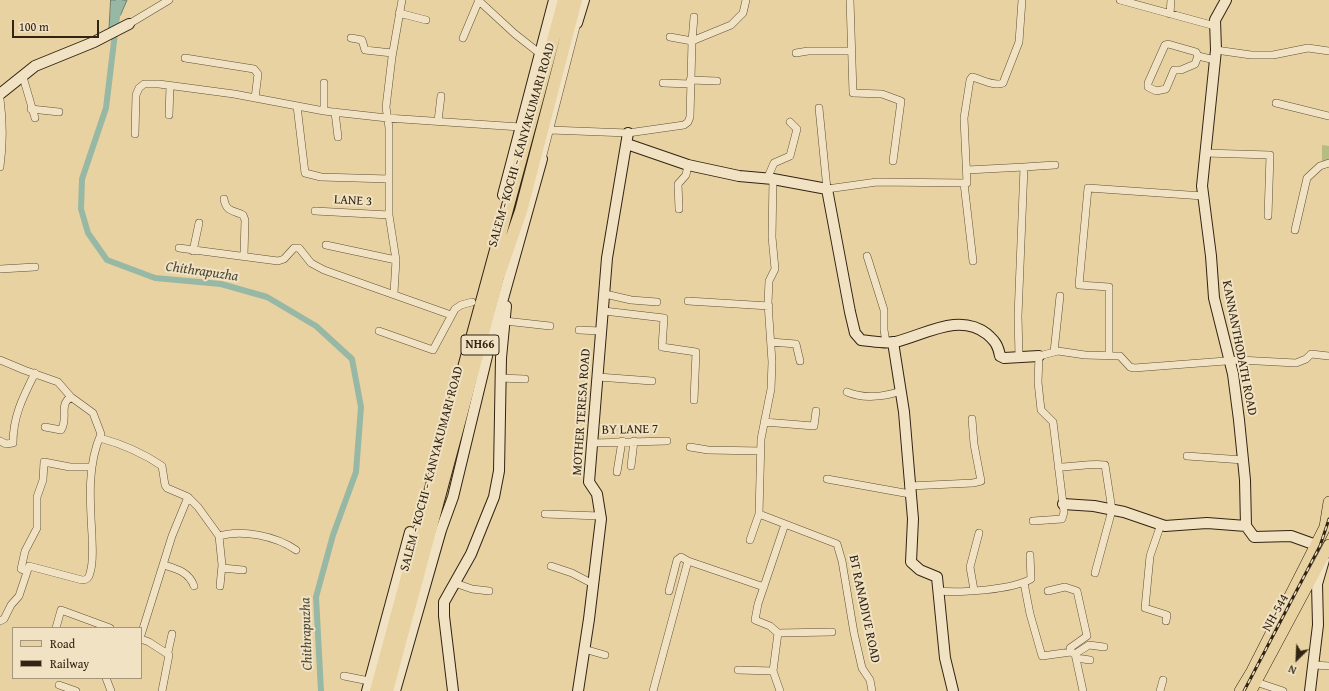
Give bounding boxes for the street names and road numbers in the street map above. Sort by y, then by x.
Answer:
street label: SALEM - KOCHI - KANYAKUMARI ROAD [485,41,559,249]
street label: LANE 3 [333,192,373,210]
street label: KANNANTHODATH ROAD [1218,279,1260,417]
road number: NH66 [461,335,499,355]
street label: MOTHER TERESA ROAD [570,348,594,476]
street label: SALEM - KOCHI - KANYAKUMARI ROAD [397,365,467,573]
street label: BY LANE 7 [602,422,658,438]
street label: BT RANADIVE ROAD [845,554,883,664]
street label: NH-544 [1259,592,1293,634]

